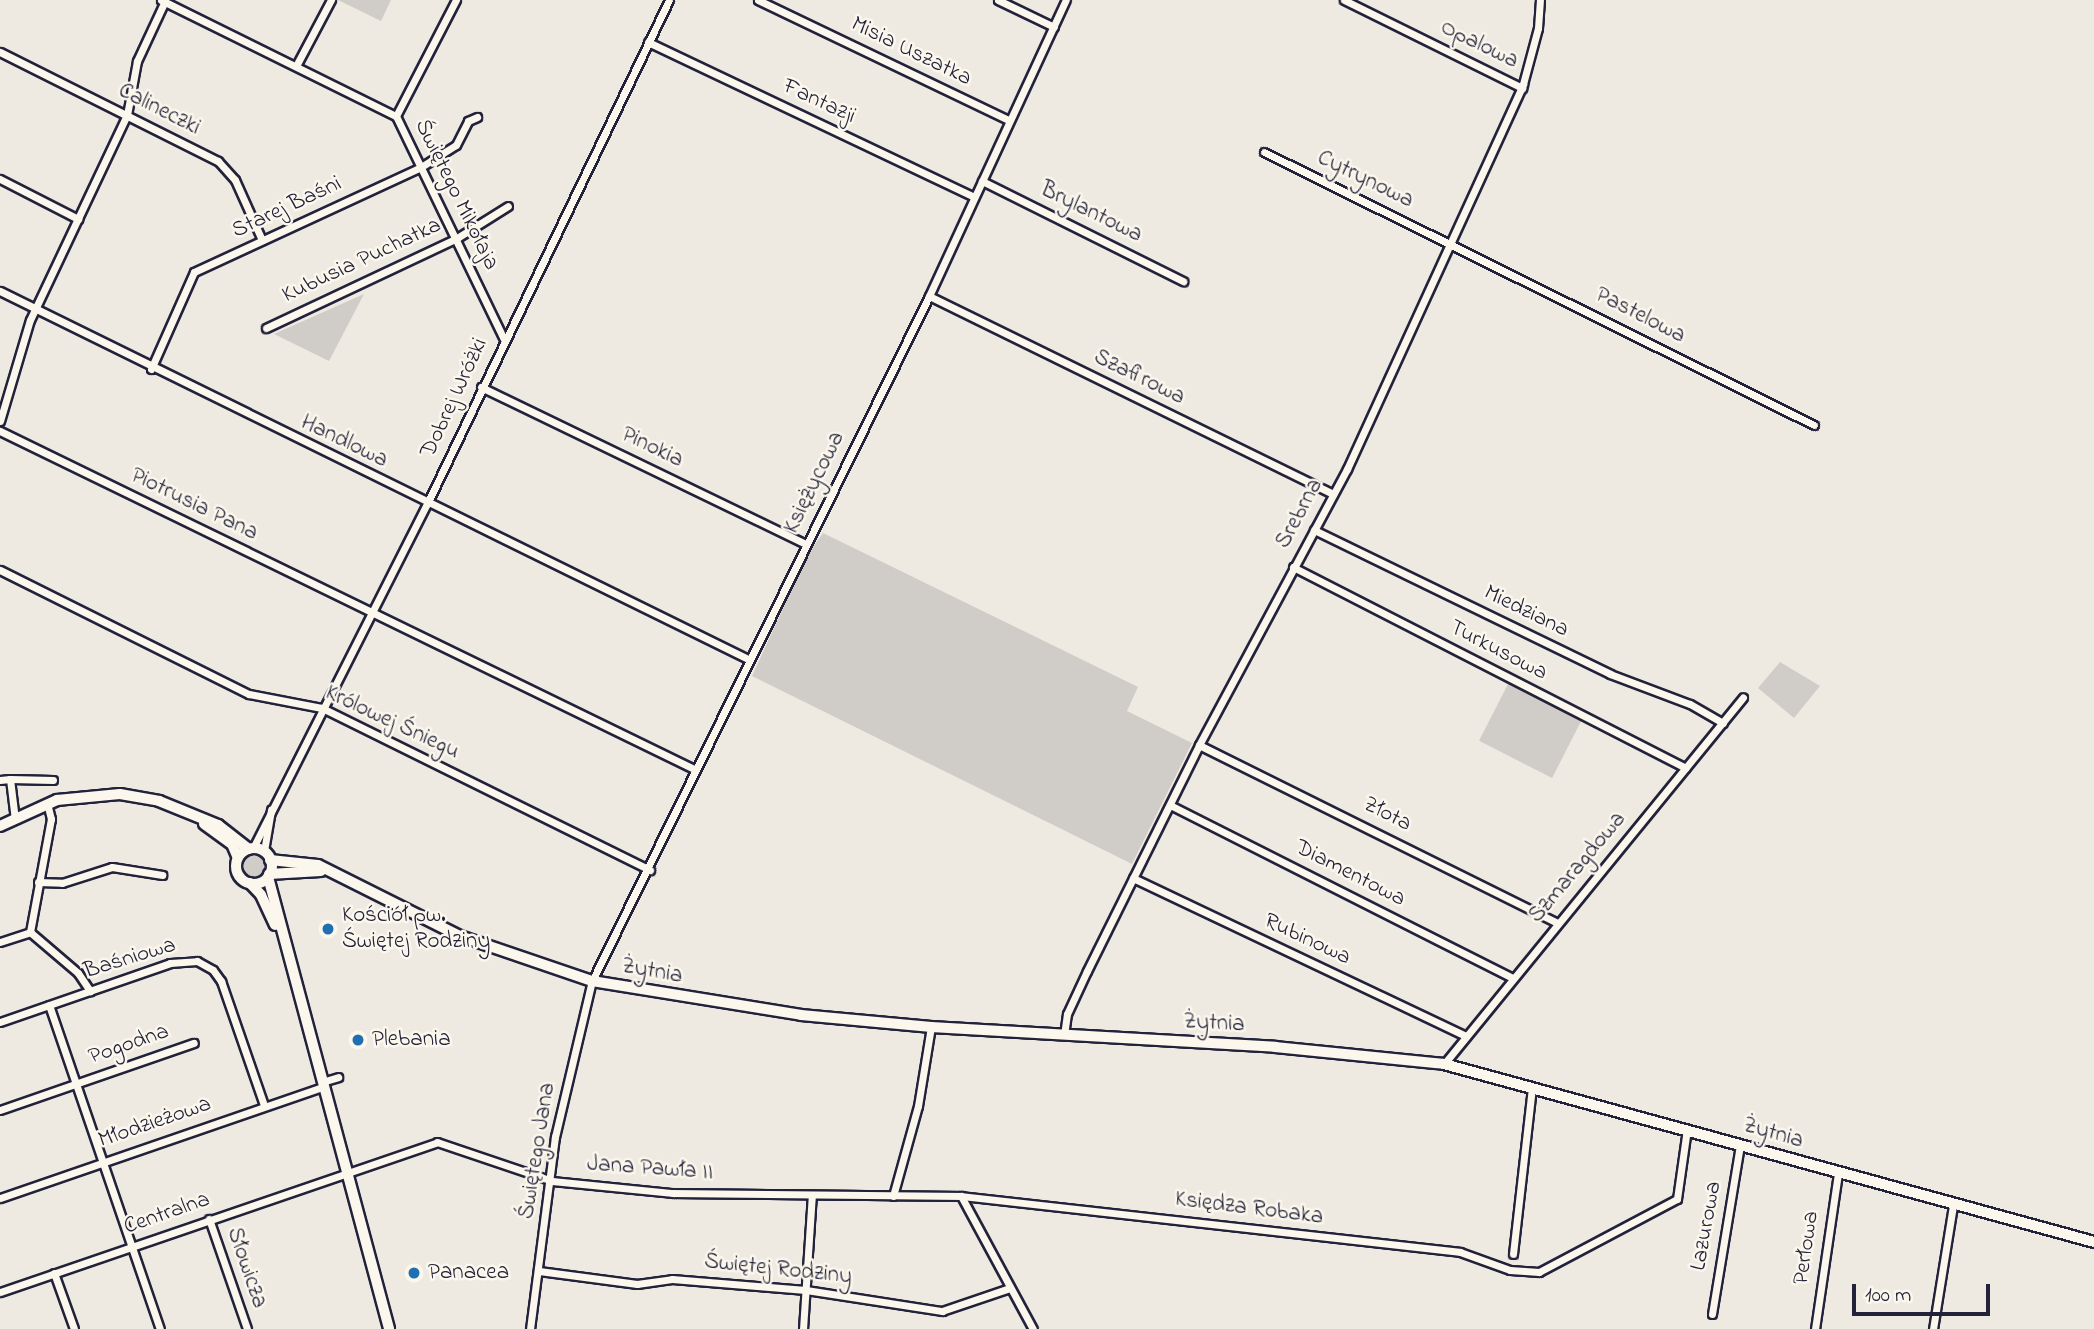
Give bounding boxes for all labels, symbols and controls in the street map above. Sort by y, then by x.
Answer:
street label: Misia Uszatka [846,11,976,93]
street label: Opalowa [1435,14,1523,76]
street label: Fantazji [778,73,860,131]
street label: Calineczki [113,78,205,142]
street label: Świętego Mikołaja [408,115,504,275]
street label: Cytrynowa [1312,145,1418,215]
street label: Starej Baśni [228,171,346,245]
street label: Brylantowa [1035,176,1147,250]
street label: Kubusia Puchatka [278,212,446,310]
street label: Pastelowa [1590,282,1690,350]
street label: Dobrej Wróżki [415,334,495,462]
street label: Szafirowa [1089,344,1189,412]
street label: Handlowa [296,409,392,475]
street label: Pinokia [617,421,687,475]
street label: Księżycowa [778,427,852,539]
street label: Piotrusia Pana [126,462,262,548]
street label: Srebrna [1270,474,1330,554]
street label: Miedziana [1479,580,1573,644]
street label: Turkusowa [1444,615,1552,687]
street label: Królowej Śniegu [320,680,464,766]
street label: Złota [1358,791,1416,839]
street label: Szmaragdowa [1523,807,1633,929]
street label: Diamentowa [1290,834,1410,914]
place label: Kościół pw. Świętej Rodziny [342,902,490,956]
street label: Rubinowa [1259,908,1355,972]
marker: Kościół pw. Świętej Rodziny [320,921,336,937]
street label: Baśniowa [81,932,179,986]
street label: Żytnia [619,953,685,991]
street label: Żytnia [1183,1009,1245,1039]
street label: Pogodna [85,1018,173,1072]
place label: Plebania [372,1026,451,1054]
marker: Plebania [350,1032,366,1048]
street label: Świętego Jana [514,1081,562,1221]
street label: Młodzieżowa [95,1091,215,1155]
street label: Żytnia [1740,1112,1806,1156]
street label: Jana Pawła II [586,1151,714,1187]
street label: Lazurowa [1686,1179,1728,1273]
street label: Centralna [120,1186,214,1242]
street label: Księdza Robaka [1173,1186,1325,1232]
street label: Perłowa [1788,1209,1826,1287]
street label: Słowicza [219,1224,273,1312]
street label: Świętej Rodziny [703,1249,853,1291]
place label: Panacea [428,1259,509,1287]
marker: Panacea [406,1265,422,1281]
scale bar [1856,1270,1994,1314]
text: 100 m [1865,1281,1911,1311]

